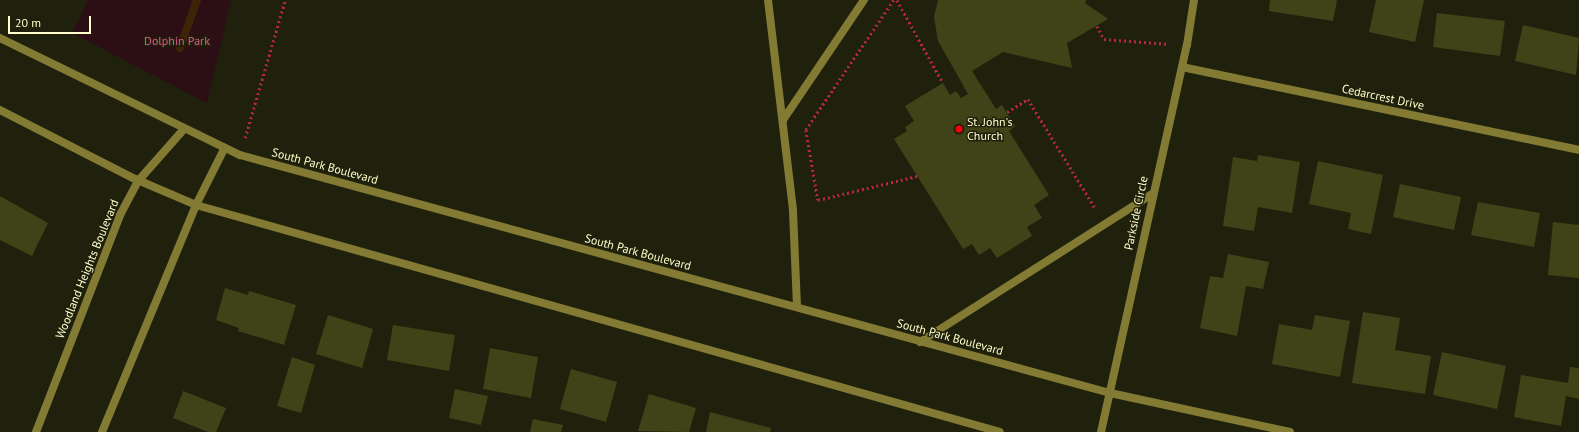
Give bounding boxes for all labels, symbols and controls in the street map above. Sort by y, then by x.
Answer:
scale bar [10,8,93,34]
text: 20 m [15,15,41,30]
park label: Dolphin Park [144,34,210,48]
street label: Cedarcrest Drive [1341,81,1425,113]
place label: St. John's Church [967,115,1013,143]
marker: St. John's Church [954,124,964,134]
street label: South Park Boulevard [270,145,380,187]
street label: Parkside Circle [1121,175,1151,251]
street label: Woodland Heights Boulevard [52,197,122,341]
street label: South Park Boulevard [583,231,693,273]
street label: South Park Boulevard [895,316,1005,358]

